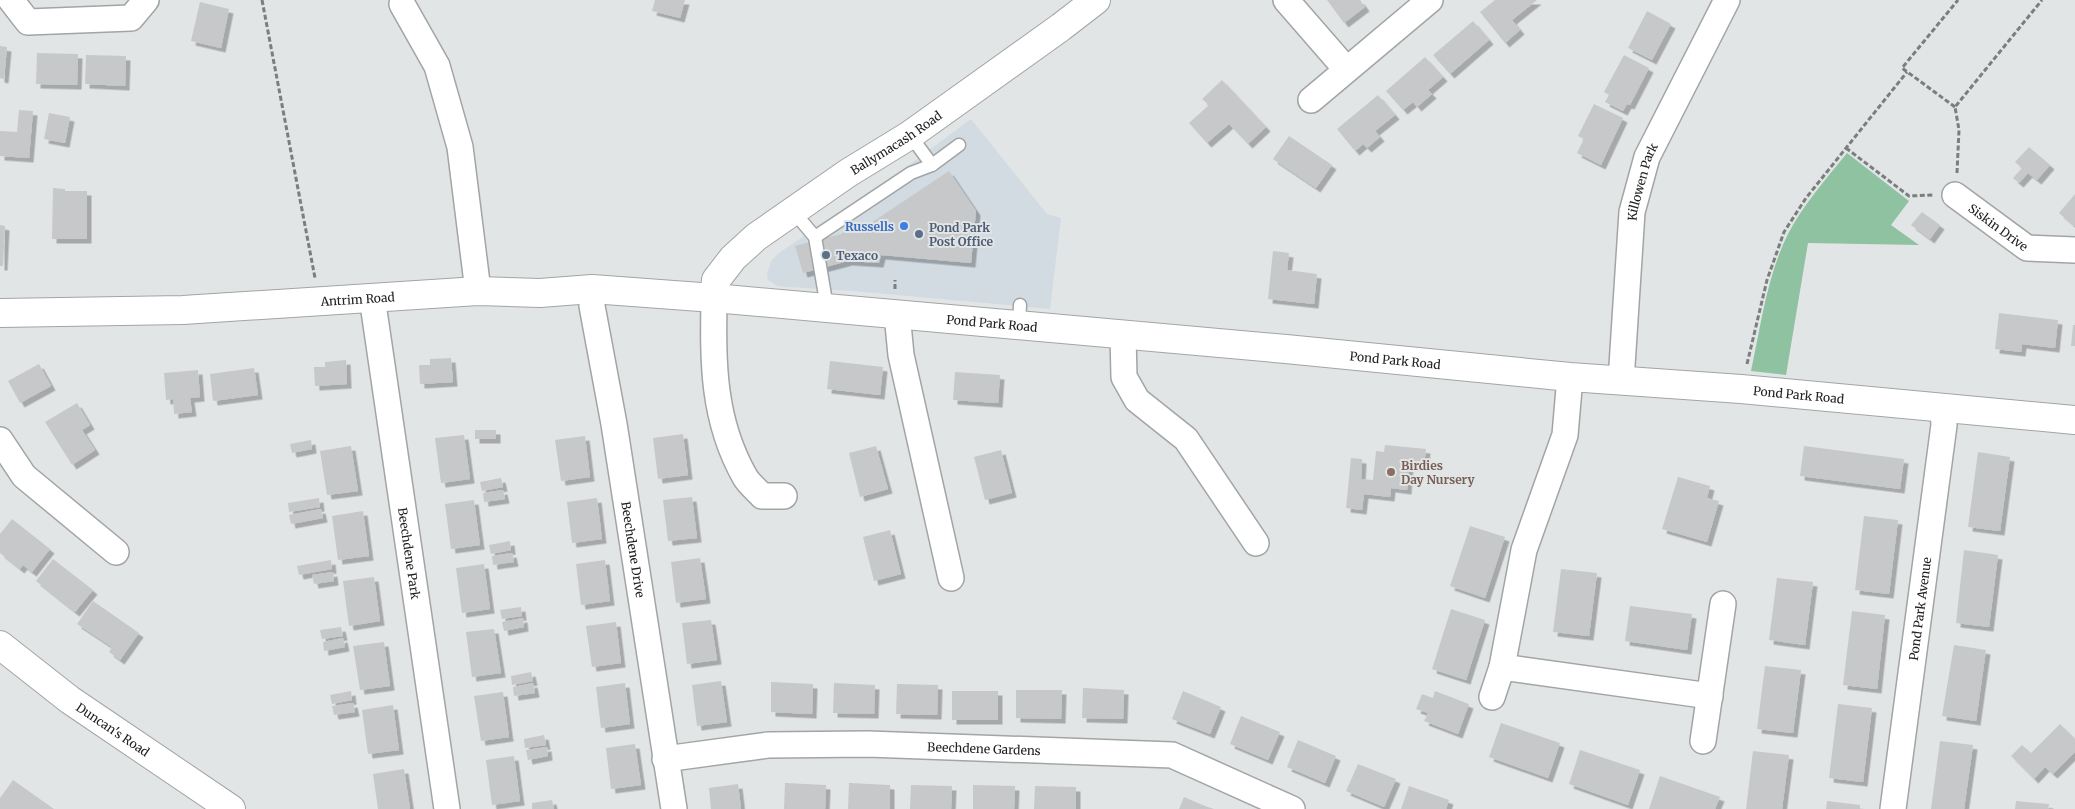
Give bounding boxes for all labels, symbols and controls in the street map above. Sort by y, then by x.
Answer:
street label: Ballymacash Road [847,107,944,177]
street label: Killowen Park [1624,140,1661,221]
street label: Siskin Drive [1966,200,2031,254]
place label: Russells [845,219,894,234]
marker: Russells [898,220,910,232]
place label: Pond Park Post Office [929,220,994,249]
marker: Pond Park Post Office [913,228,925,240]
place label: Texaco [836,248,878,263]
marker: Texaco [820,249,832,261]
street label: Antrim Road [319,289,395,309]
street label: Pond Park Road [946,311,1038,334]
street label: Pond Park Road [1349,348,1441,372]
street label: Pond Park Road [1753,383,1845,406]
place label: Birdies Day Nursery [1401,458,1475,487]
marker: Birdies Day Nursery [1385,466,1397,478]
street label: Beechdene Drive [619,500,648,599]
street label: Beechdene Park [395,506,424,601]
street label: Pond Park Avenue [1905,556,1934,661]
street label: Duncan's Road [74,699,153,759]
street label: Beechdene Gardens [927,739,1041,758]

